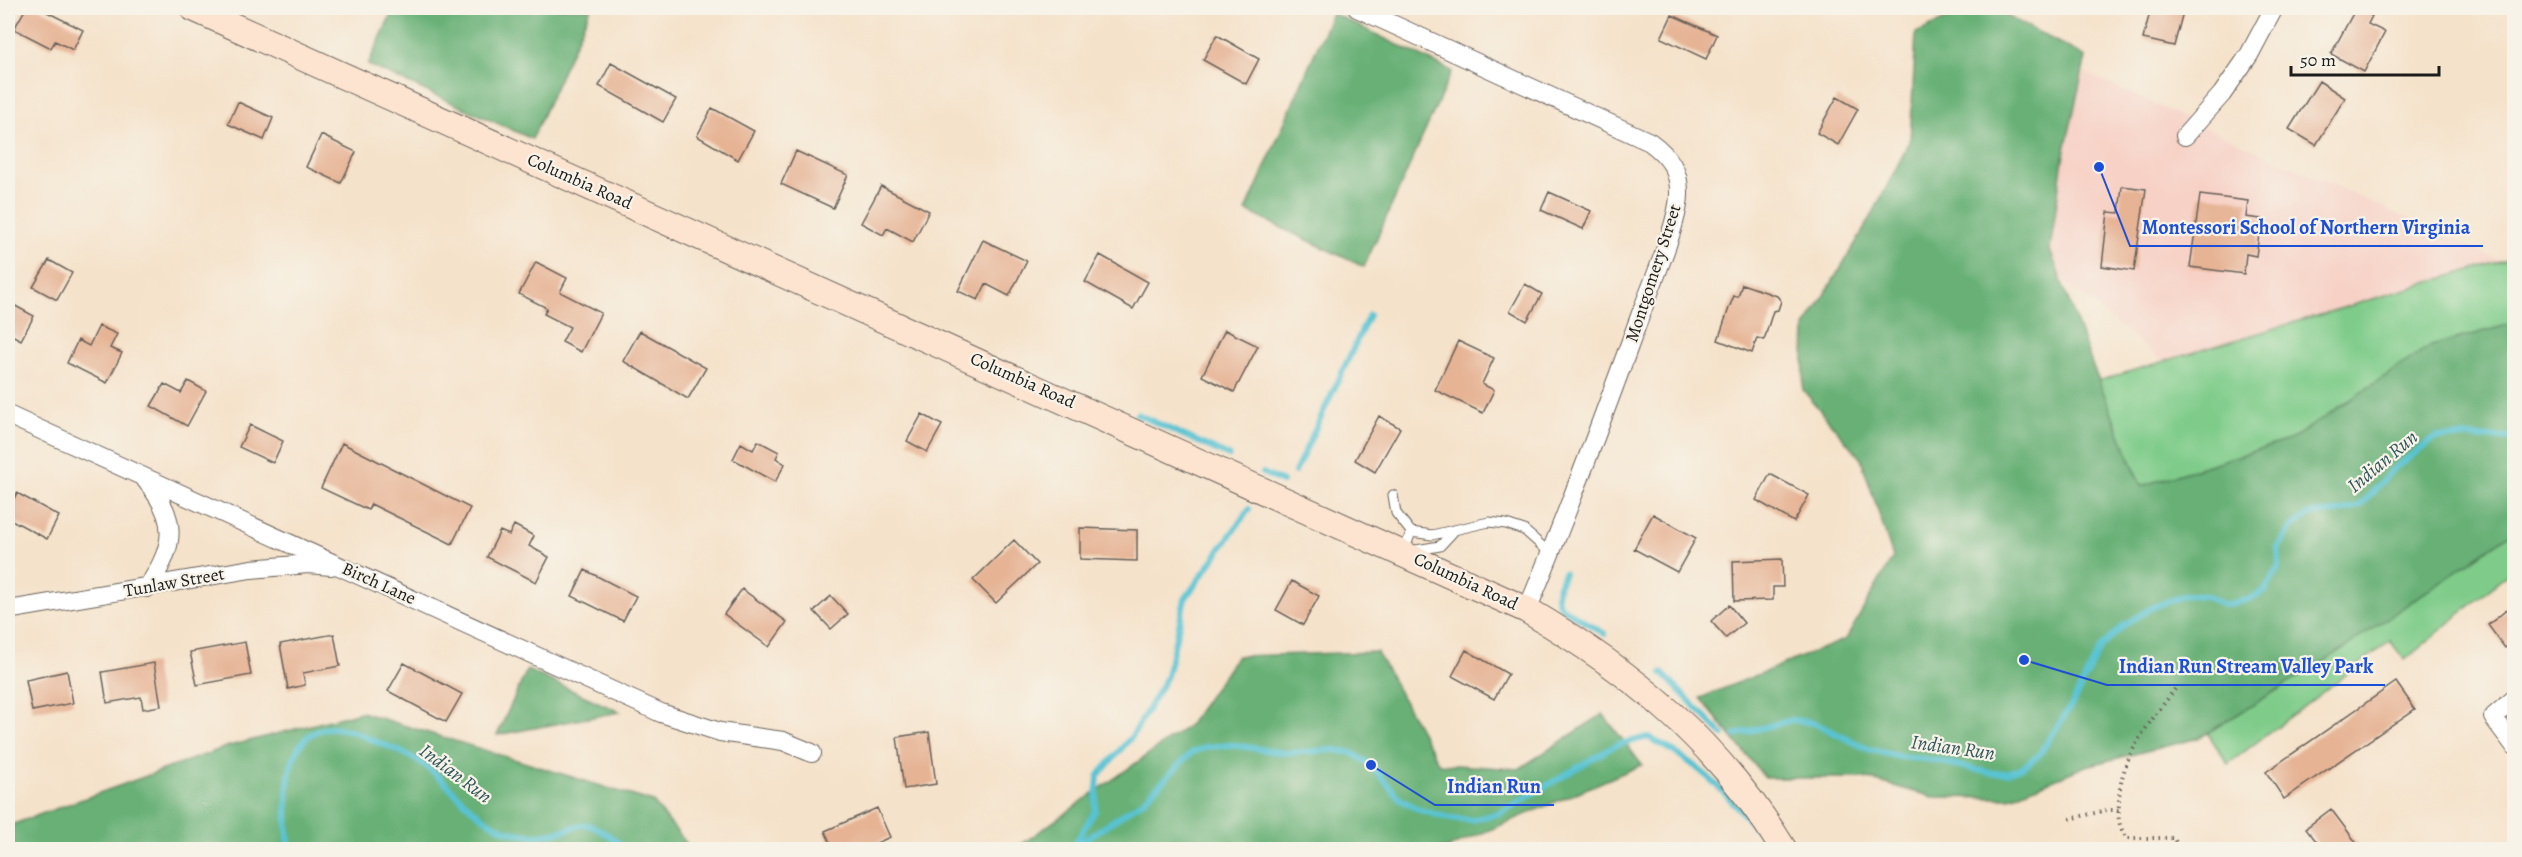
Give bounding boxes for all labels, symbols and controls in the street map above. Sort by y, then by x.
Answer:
scale bar [2291,39,2440,77]
text: 50 m [2300,48,2336,72]
street label: Columbia Road [524,147,637,215]
street label: Montgomery Street [1619,201,1687,345]
callout: Montessori School of Northern Virginia [2130,208,2483,246]
text: Montessori School of Northern Virginia [2142,214,2471,241]
street label: Columbia Road [967,346,1080,414]
water label: Indian Run [2341,424,2423,499]
street label: Columbia Road [1410,546,1522,616]
street label: Birch Lane [338,556,420,610]
street label: Tunlaw Street [122,561,226,603]
callout: Indian Run Stream Valley Park [2107,647,2385,685]
text: Indian Run Stream Valley Park [2119,653,2374,680]
water label: Indian Run [1909,728,1997,767]
water label: Indian Run [414,737,498,810]
callout: Indian Run [1435,767,1554,805]
text: Indian Run [1447,773,1541,800]

